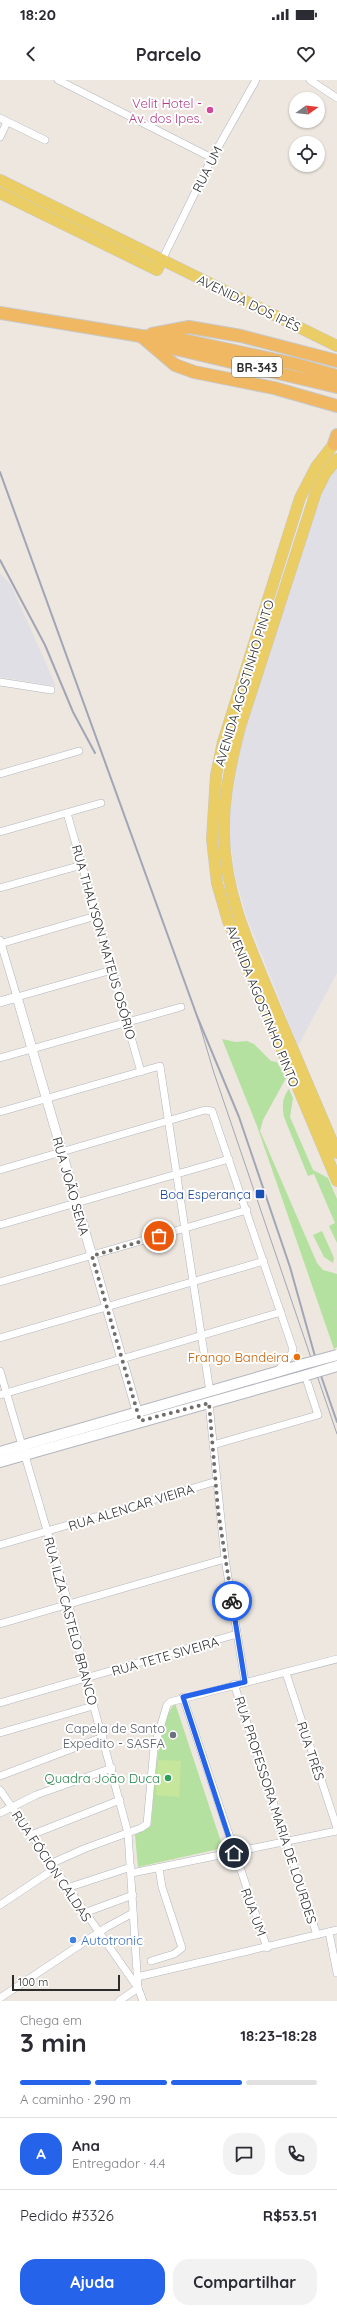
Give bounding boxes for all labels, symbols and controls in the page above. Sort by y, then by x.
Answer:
text: 18:20 [20,5,56,24]
icon: back [20,43,42,65]
text: Parcelo [136,43,201,66]
icon: heart [295,43,317,65]
north arrow [289,92,325,128]
map controls [289,92,325,172]
place label: Velit Hotel - Av. dos Ipes. [129,95,202,126]
marker: Velit Hotel - Av. dos Ipes. [205,105,215,115]
button: locate [289,136,325,172]
street label: RUA UM [189,143,225,195]
street label: AVENIDA DOS IPÊS [195,271,303,335]
road number: BR-343 [232,357,282,377]
street label: AVENIDA AGOSTINHO PINTO [211,598,277,768]
street label: RUA THALYSON MATEUS OSÓRIO [69,843,139,1041]
street label: AVENIDA AGOSTINHO PINTO [223,923,303,1089]
street label: RUA JOÃO SENA [49,1135,93,1238]
place label: Boa Esperança [160,1186,251,1202]
marker: Boa Esperança [254,1188,266,1200]
pin [142,1219,176,1253]
icon: bag [148,1225,170,1247]
place label: Frango Bandeira [188,1349,289,1365]
marker: Frango Bandeira [292,1352,302,1362]
street label: RUA ALENCAR VIEIRA [66,1480,196,1534]
street label: RUA ILZA CASTELO BRANCO [41,1535,101,1707]
courier [212,1581,252,1621]
icon: bike [221,1590,243,1612]
street label: RUA TETE SIVEIRA [110,1633,221,1679]
street label: RUA PROFESSORA MARIA DE LOURDES [232,1694,320,1926]
place label: Capela de Santo Expedito - SASFA [63,1720,166,1751]
street label: RUA TRÊS [294,1720,328,1782]
marker: Capela de Santo Expedito - SASFA [168,1730,178,1740]
place label: Quadra João Duca [45,1770,160,1786]
marker: Quadra João Duca [163,1773,173,1783]
street label: RUA FÓCION CALDAS [9,1807,95,1925]
pin [217,1836,251,1870]
icon: home [223,1842,245,1864]
street label: RUA UM [238,1886,270,1938]
place label: Autotronic [81,1932,143,1948]
marker: Autotronic [68,1935,78,1945]
scale bar [12,1973,120,1992]
text: 100 m [18,1975,48,1989]
text: Chega em [20,2012,82,2028]
text: 3 min [20,2026,87,2059]
text: 18:23–18:28 [240,2026,317,2045]
text: A caminho · 290 m [20,2091,131,2107]
button: chat [223,2133,265,2175]
button: phone [275,2133,317,2175]
text: Ana [72,2136,100,2155]
text: A [36,2144,46,2163]
text: Entregador · 4.4 [72,2155,165,2171]
text: Pedido #3326 [20,2206,114,2225]
text: R$53.51 [263,2206,317,2225]
button: Ajuda [20,2259,165,2305]
button: Compartilhar [173,2259,317,2305]

